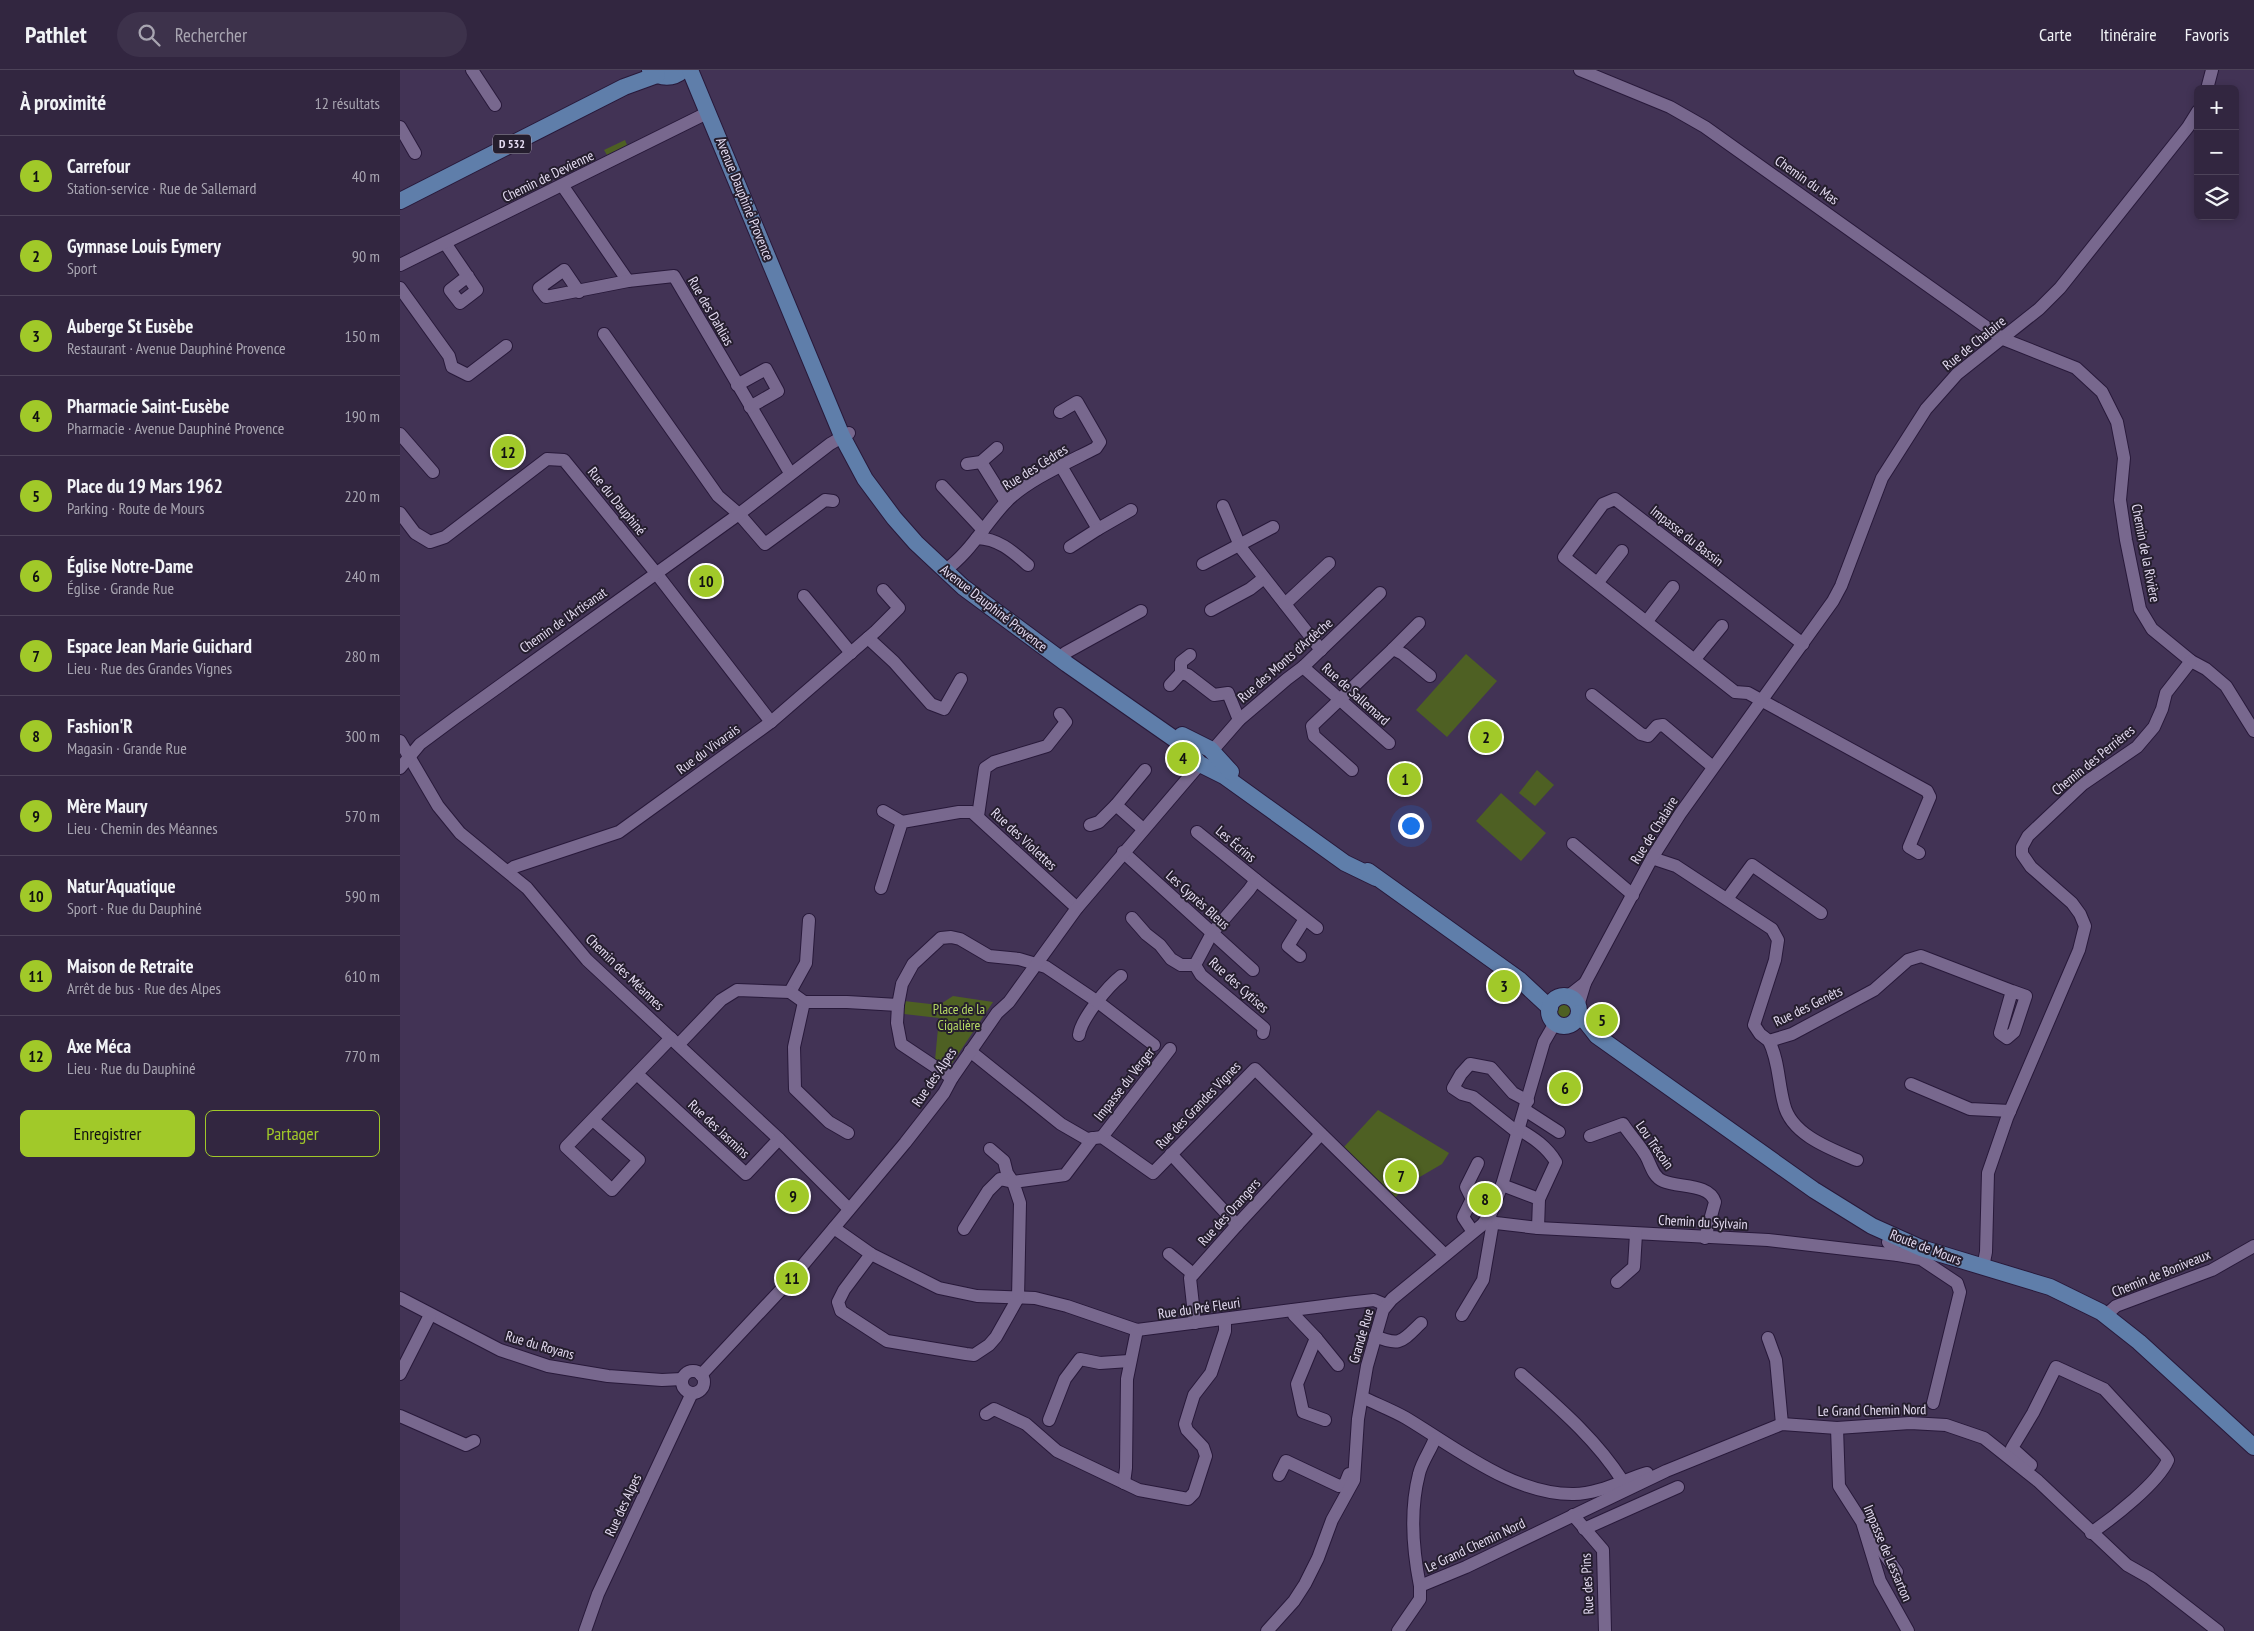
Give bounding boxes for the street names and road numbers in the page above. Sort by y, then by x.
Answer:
road number: D 532 [493,134,531,154]
street label: Avenue Dauphiné Provence [712,135,778,263]
street label: Chemin de Devienne [499,146,597,206]
street label: Chemin du Mas [1772,151,1843,209]
street label: Rue des Dahlias [684,273,738,349]
street label: Rue de Chalaire [1939,312,2009,374]
street label: Rue des Cèdres [999,440,1071,494]
street label: Rue du Dauphiné [584,463,650,539]
street label: Impasse du Bassin [1647,502,1727,570]
street label: Chemin de la Rivière [2128,502,2164,604]
street label: Avenue Dauphiné Provence [937,561,1051,656]
street label: Chemin de l'Artisanat [516,583,610,657]
street label: Rue des Monts d'Ardèche [1234,614,1336,706]
street label: Rue de Sallemard [1318,659,1394,729]
street label: Rue du Vivarais [673,720,743,778]
street label: Chemin des Perrières [2048,721,2138,799]
street label: Rue de Chalaire [1626,793,1682,867]
street label: Rue des Violettes [987,804,1061,874]
street label: Les Écrins [1212,822,1260,866]
street label: Les Cyprès Bleus [1162,867,1234,934]
street label: Chemin des Méannes [582,930,668,1014]
street label: Rue des Cytises [1205,953,1273,1017]
street label: Rue des Genêts [1771,982,1846,1030]
street label: Rue des Alpes [908,1044,960,1110]
street label: Impasse du Verger [1090,1044,1158,1124]
street label: Rue des Grandes Vignes [1152,1057,1245,1153]
street label: Rue des Jasmins [684,1096,754,1162]
street label: Lou Trécoin [1632,1118,1678,1172]
street label: Rue des Orangers [1194,1174,1264,1250]
street label: Chemin du Sylvain [1658,1211,1748,1233]
street label: Route de Mours [1888,1225,1965,1269]
street label: Chemin de Boniveaux [2109,1245,2213,1301]
street label: Rue du Pré Fleuri [1157,1293,1241,1323]
street label: Grande Rue [1345,1306,1377,1365]
street label: Rue du Royans [504,1327,577,1363]
street label: Le Grand Chemin Nord [1818,1400,1926,1420]
street label: Rue des Alpes [601,1471,645,1539]
street label: Impasse de Lessarton [1860,1502,1916,1604]
street label: Le Grand Chemin Nord [1422,1514,1528,1576]
street label: Rue des Pins [1576,1553,1598,1615]

